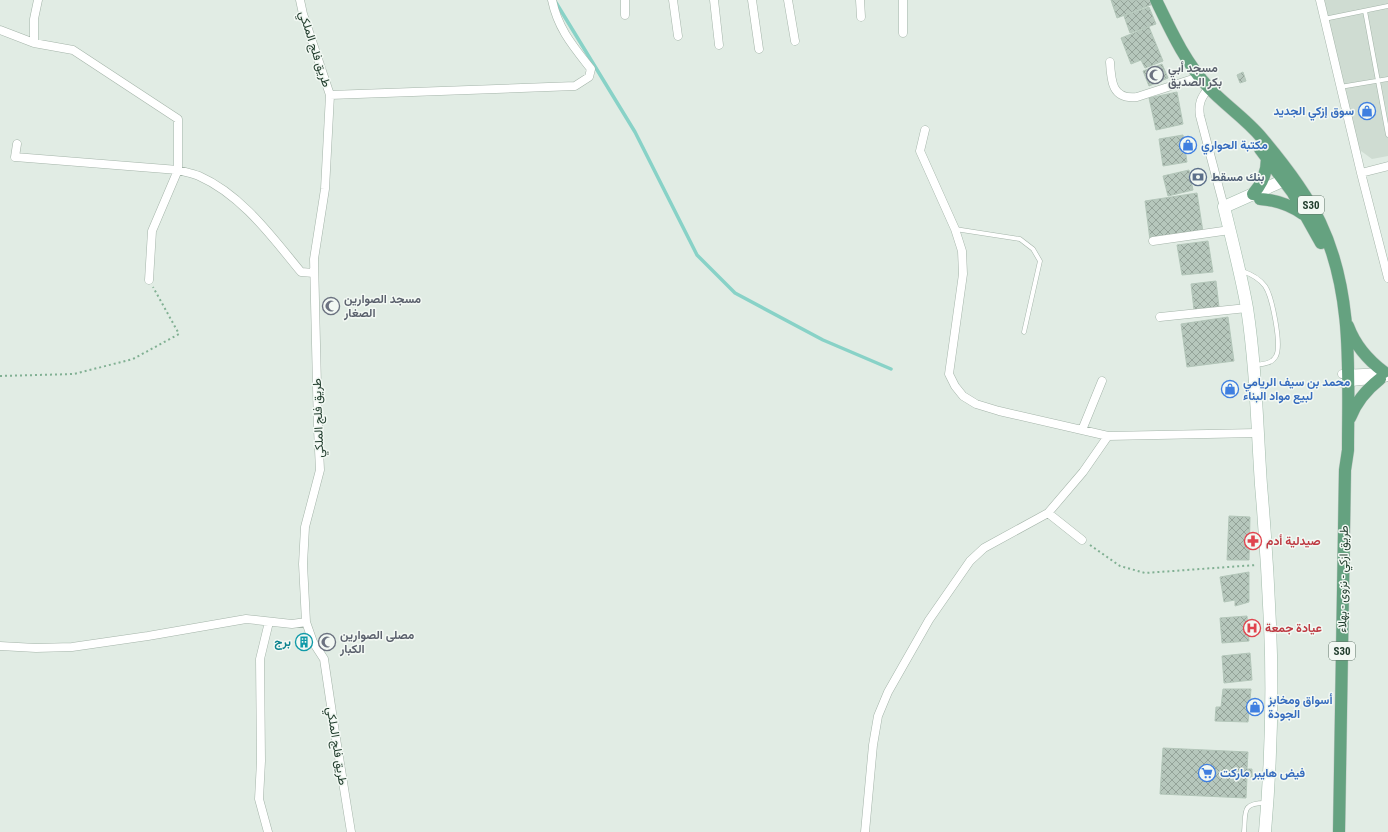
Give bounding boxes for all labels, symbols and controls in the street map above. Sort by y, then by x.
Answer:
street label: طريق فلج الملكي [293,9,334,90]
place label: مسجد أبي بكر الصديق [1168,61,1222,90]
mosque icon: مسجد أبي بكر الصديق [1145,65,1165,85]
shop icon: سوق إزكي الجديد [1357,101,1377,121]
place label: سوق إزكي الجديد [1273,104,1354,121]
shop icon: مكتبة الحواري [1178,135,1198,155]
place label: مكتبة الحواري [1201,138,1268,155]
bank icon: بنك مسقط [1188,167,1208,187]
place label: بنك مسقط [1211,170,1265,184]
road number: S30 [1298,196,1324,214]
place label: مسجد الصوارين الصغار [343,292,422,321]
mosque icon: مسجد الصوارين الصغار [321,296,341,316]
place label: محمد بن سيف الريامي لبيع مواد البناء [1243,375,1351,404]
street label: طريق فلج الملكي [310,378,329,458]
shop icon: محمد بن سيف الريامي لبيع مواد البناء [1220,379,1240,399]
street label: طريق ازكي - نزوى - بهلاء [1335,525,1354,633]
pharmacy icon: صيدلية أدم [1243,531,1263,551]
place label: صيدلية أدم [1266,534,1321,549]
hospital icon: عيادة جمعة [1242,618,1262,638]
place label: عيادة جمعة [1265,621,1322,635]
place label: مصلى الصوارين الكبار [339,628,415,657]
building icon: برج [294,632,314,652]
mosque icon: مصلى الصوارين الكبار [317,632,337,652]
place label: برج [274,635,291,650]
road number: S30 [1329,642,1355,660]
place label: أسواق ومخابز الجودة [1267,693,1333,722]
shop icon: أسواق ومخابز الجودة [1245,697,1265,717]
street label: طريق فلج الملكي [321,706,350,787]
supermarket icon: فيض هايبر ماركت [1197,763,1217,783]
place label: فيض هايبر ماركت [1220,766,1306,781]

